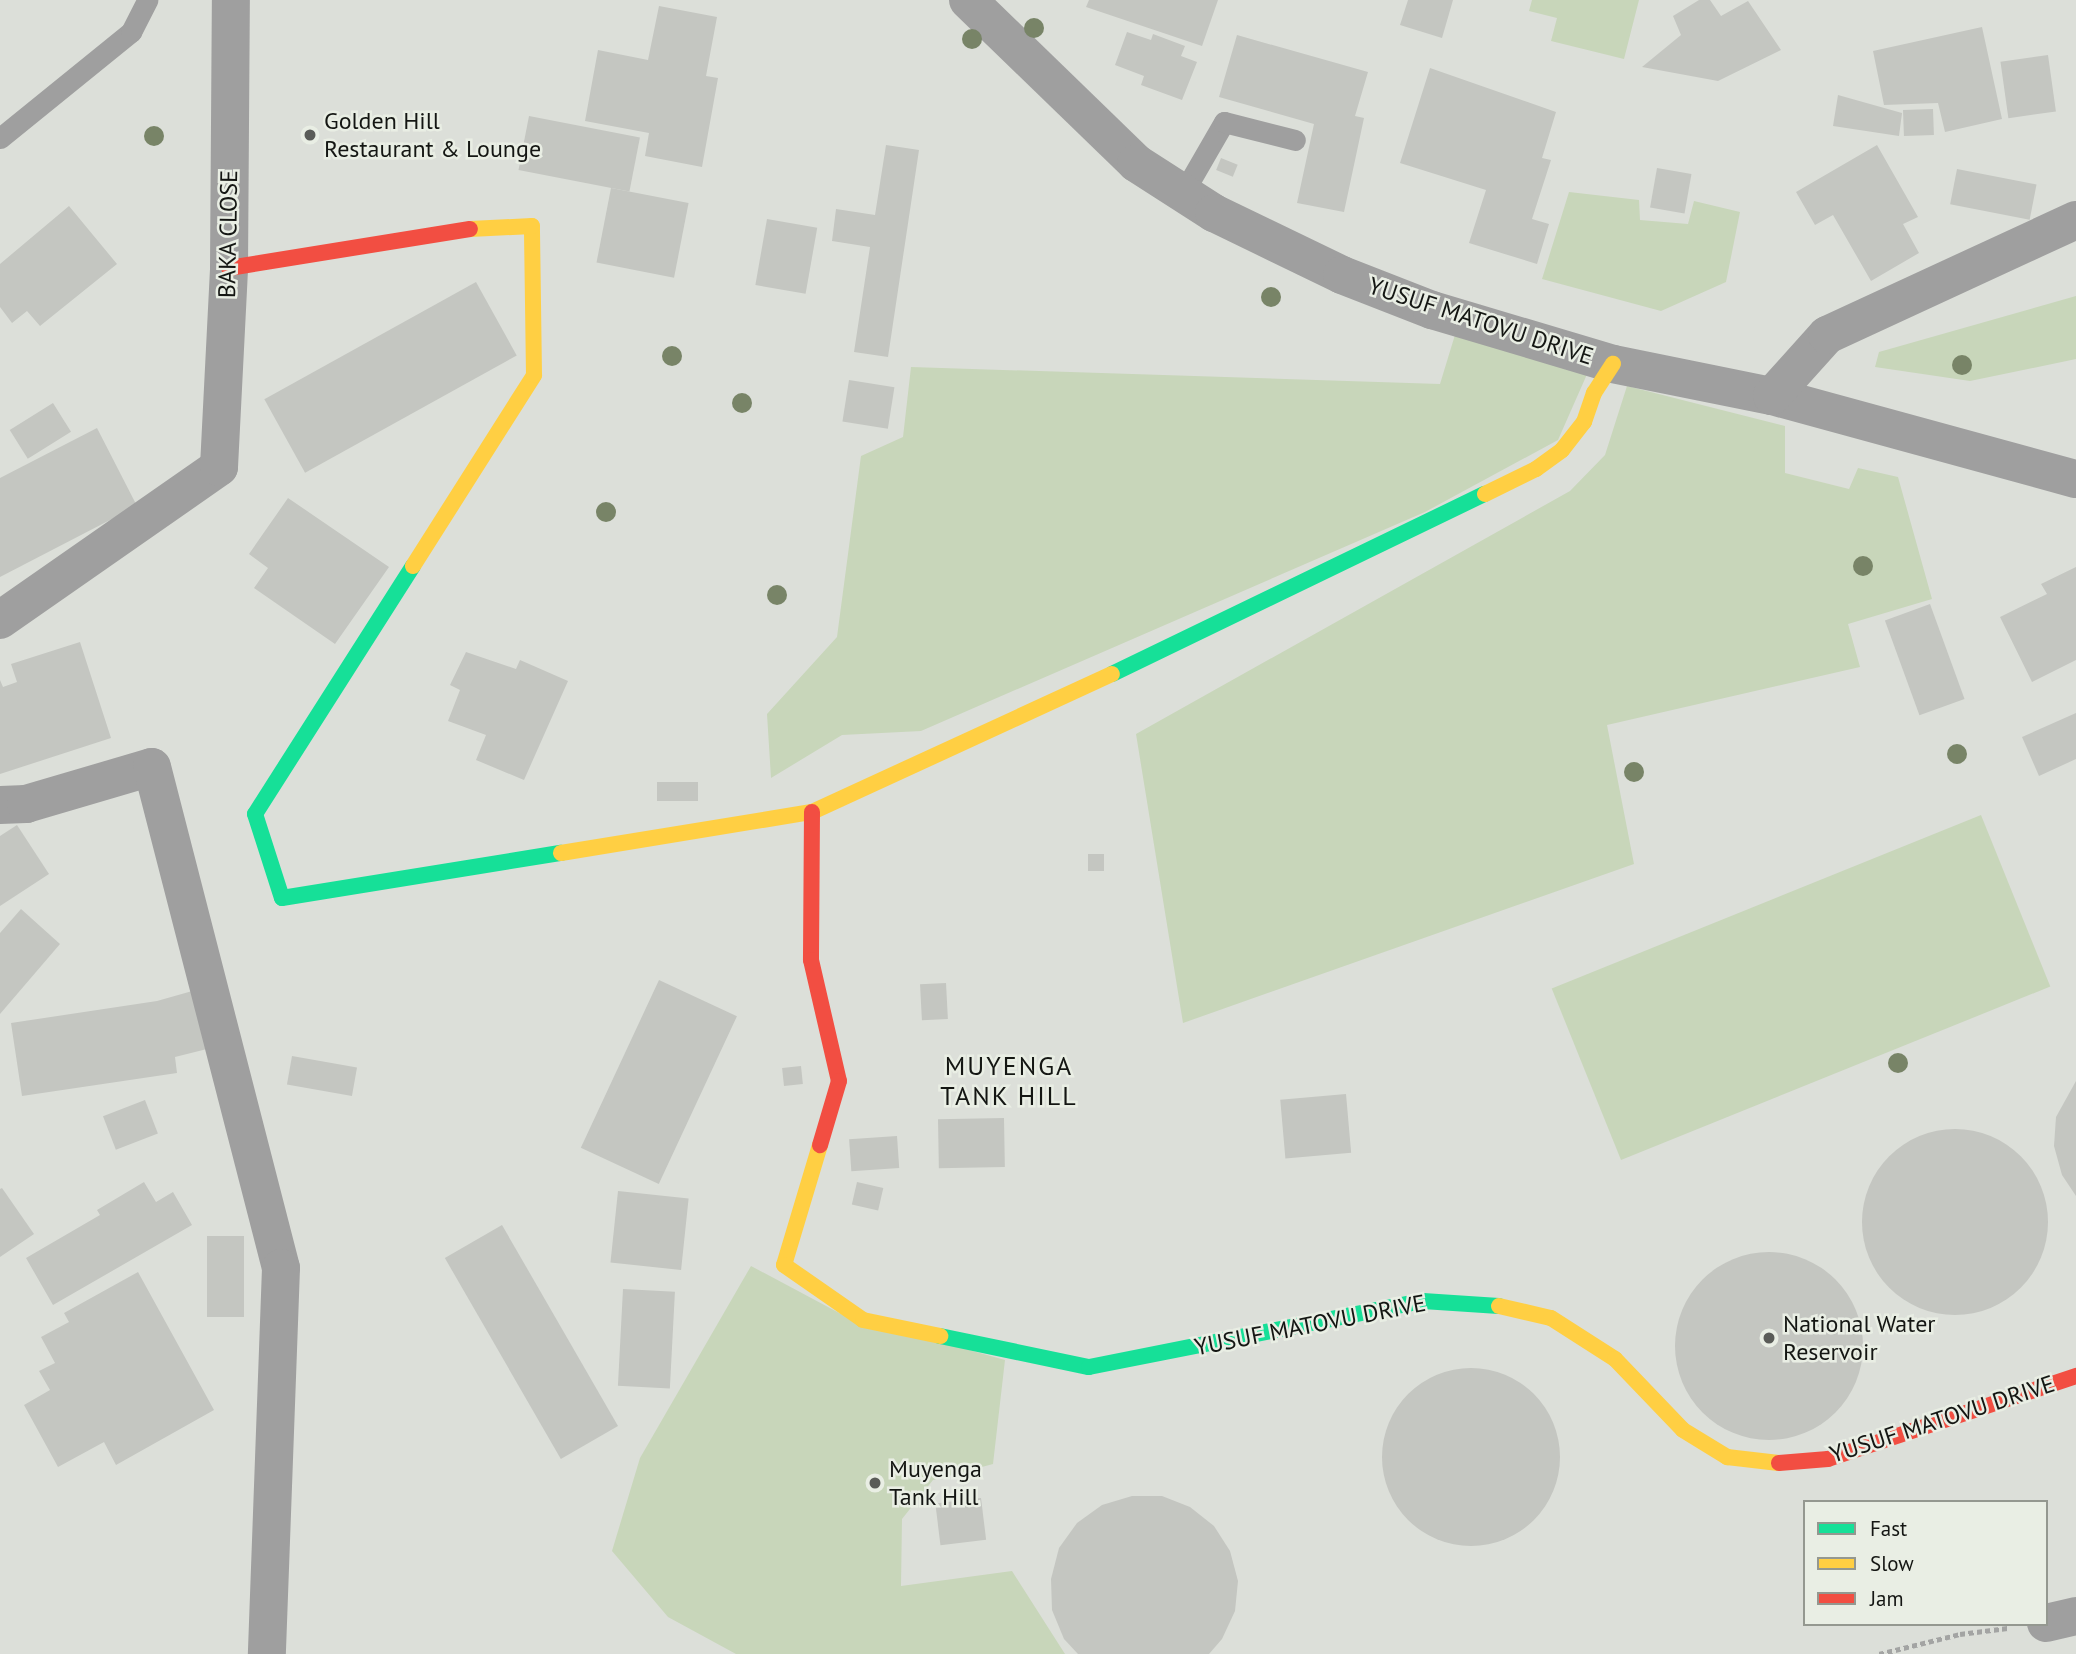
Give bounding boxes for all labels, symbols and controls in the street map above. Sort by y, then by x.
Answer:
place label: Golden Hill Restaurant & Lounge [324,107,541,163]
marker: Golden Hill Restaurant & Lounge [302,127,318,143]
street label: BAKA CLOSE [212,169,244,299]
street label: YUSUF MATOVU DRIVE [1365,271,1597,371]
district label: MUYENGA TANK HILL [941,1050,1077,1112]
street label: YUSUF MATOVU DRIVE [1192,1288,1428,1362]
place label: National Water Reservoir [1783,1310,1936,1366]
marker: National Water Reservoir [1761,1330,1777,1346]
street label: YUSUF MATOVU DRIVE [1826,1369,2058,1469]
place label: Muyenga Tank Hill [889,1455,982,1511]
marker: Muyenga Tank Hill [867,1475,883,1491]
legend [1803,1500,2048,1626]
text: Fast [1870,1515,1907,1542]
text: Slow [1870,1550,1914,1577]
text: Jam [1870,1585,1904,1612]

